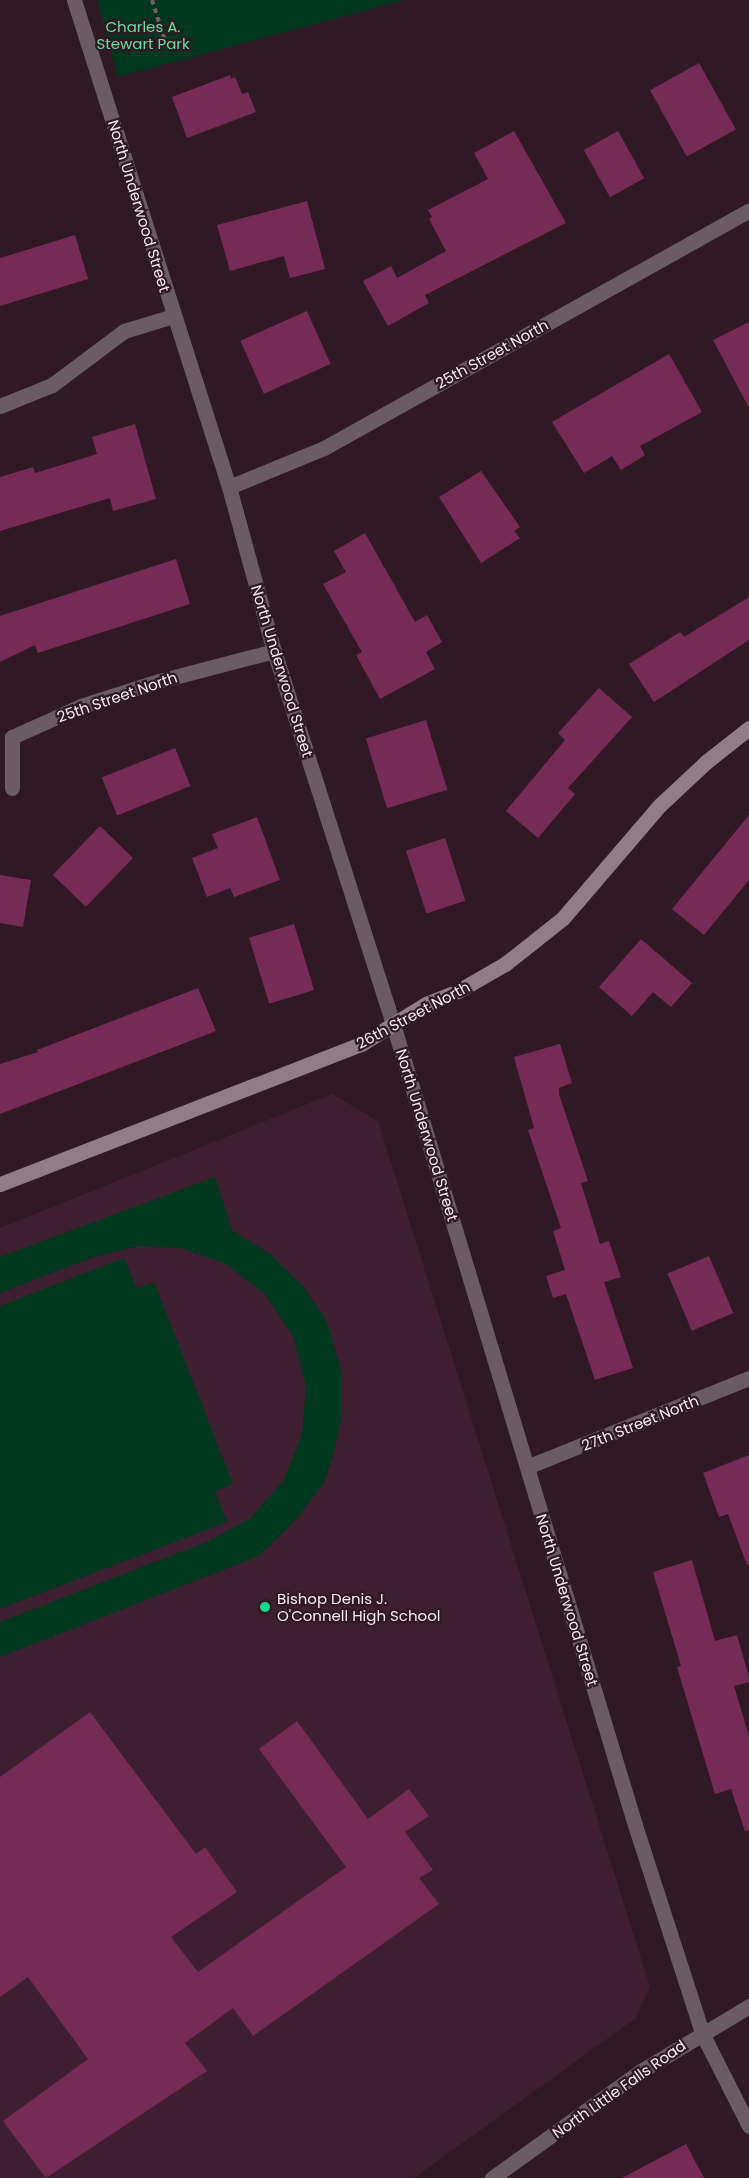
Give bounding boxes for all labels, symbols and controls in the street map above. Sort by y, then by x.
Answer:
park label: Charles A. Stewart Park [96,17,190,52]
street label: North Underwood Street [104,118,174,294]
street label: 25th Street North [433,316,551,392]
street label: North Underwood Street [247,583,317,759]
street label: 25th Street North [55,668,179,726]
street label: 26th Street North [353,977,473,1053]
street label: North Underwood Street [392,1047,462,1223]
street label: 27th Street North [579,1391,701,1455]
street label: North Underwood Street [532,1512,602,1688]
place label: Bishop Denis J. O'Connell High School [277,1589,440,1624]
marker: Bishop Denis J. O'Connell High School [258,1600,272,1614]
street label: North Little Falls Road [549,2036,689,2142]

